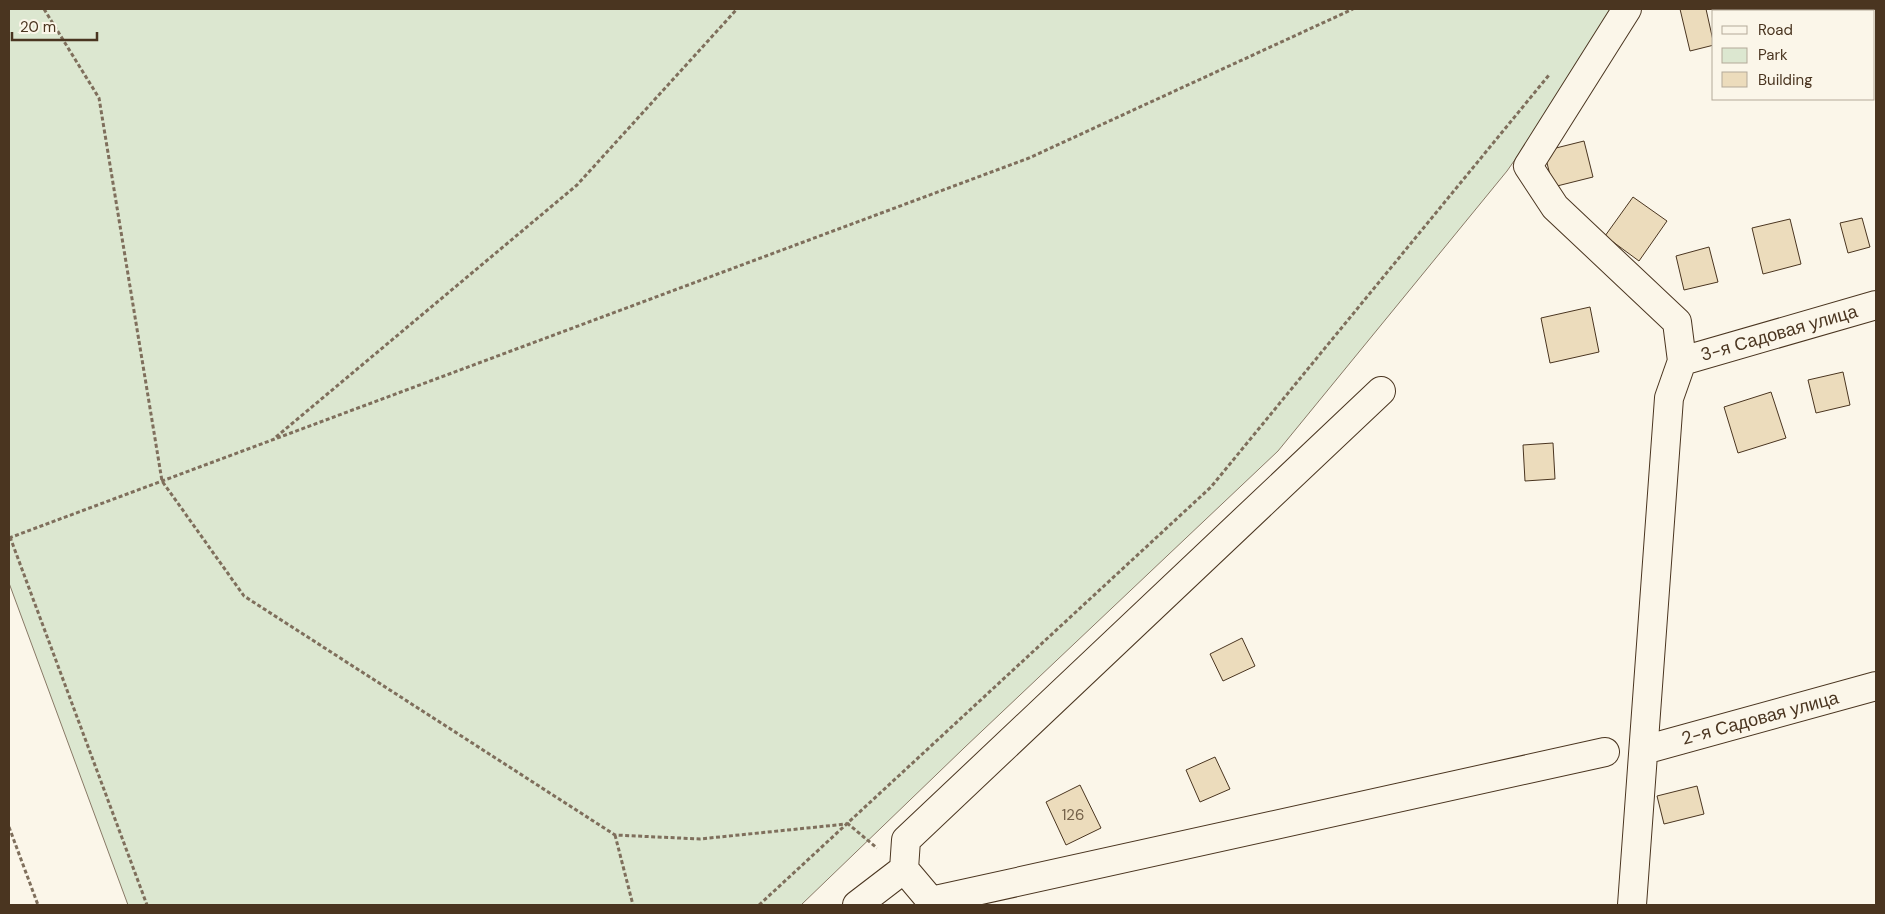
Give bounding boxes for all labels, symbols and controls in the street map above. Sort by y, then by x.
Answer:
scale bar [12,10,98,42]
legend [1712,10,1875,100]
text: 20 m [20,17,56,37]
text: Road [1758,20,1793,40]
text: Park [1758,45,1788,65]
text: Building [1758,70,1813,90]
street label: 3-я Садовая улица [1698,299,1861,367]
street label: 2-я Садовая улица [1679,685,1842,751]
house number: 126 [1062,805,1084,825]

